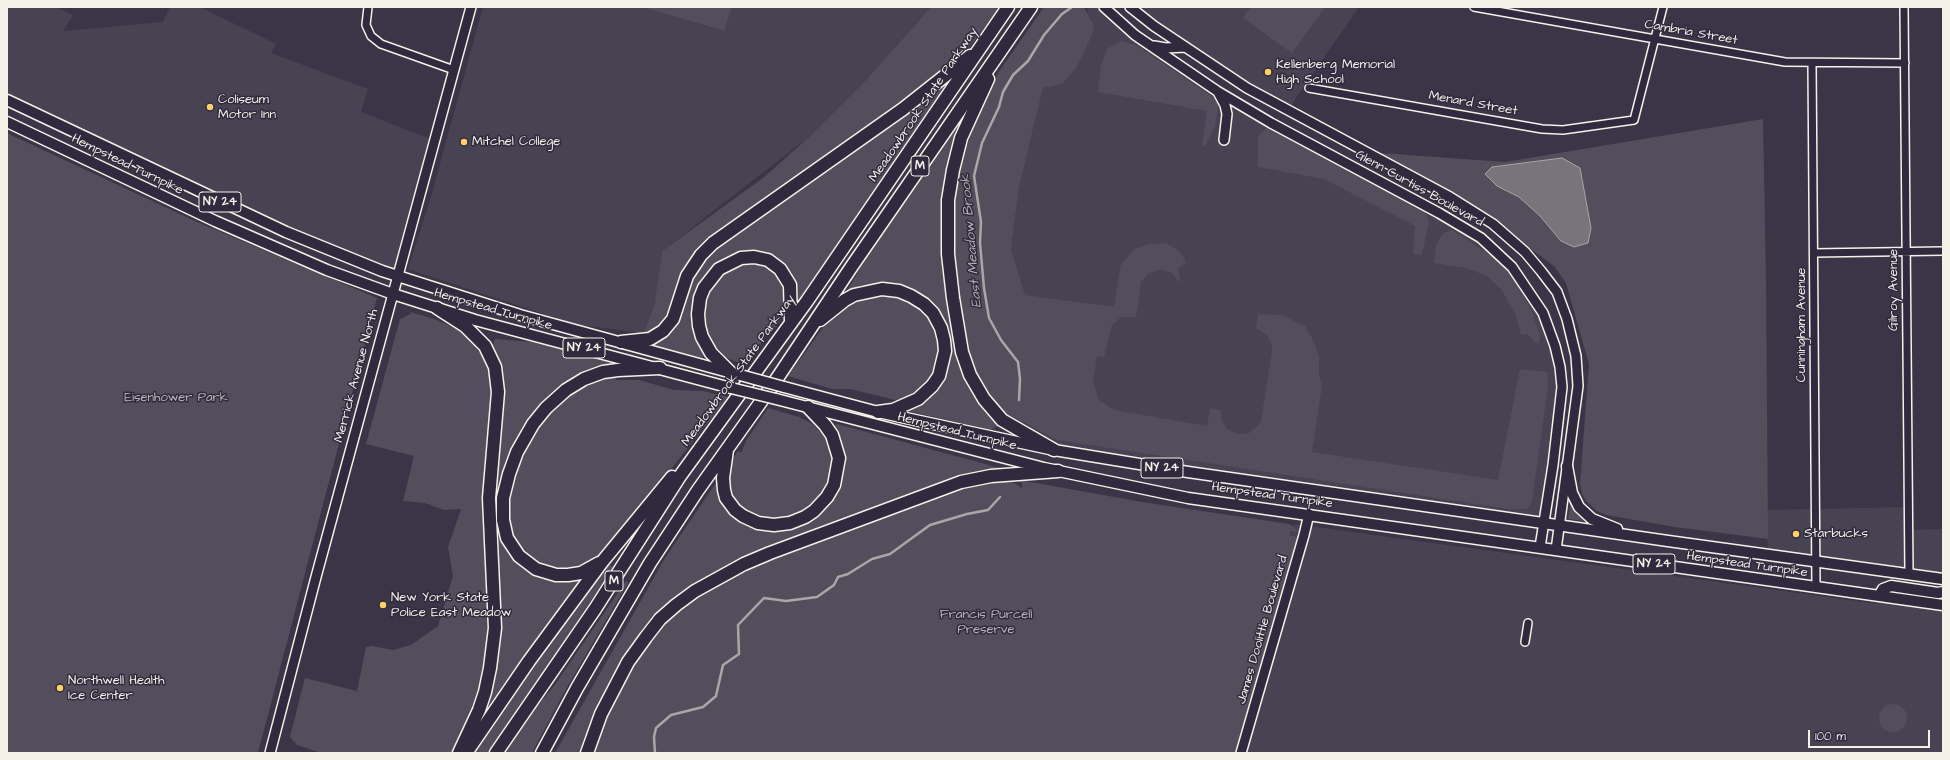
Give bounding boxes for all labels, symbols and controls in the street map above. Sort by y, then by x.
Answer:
street label: Cambria Street [1643,17,1739,49]
street label: Meadowbrook State Parkway [866,25,982,185]
place label: Kellenberg Memorial High School [1276,57,1395,88]
marker: Kellenberg Memorial High School [1263,67,1273,77]
street label: Menard Street [1427,89,1519,119]
place label: Coliseum Motor Inn [218,92,276,123]
marker: Coliseum Motor Inn [205,102,215,112]
street label: Hempstead Turnpike [69,131,185,199]
place label: Mitchel College [472,134,560,150]
marker: Mitchel College [459,137,469,147]
street label: Glenn Curtiss Boulevard [1352,147,1486,231]
road number: M [911,156,929,176]
water label: East Meadow Brook [958,174,986,308]
road number: NY 24 [199,192,241,212]
street label: Gilroy Avenue [1886,249,1902,331]
street label: Cunningham Avenue [1794,268,1810,382]
street label: Hempstead Turnpike [432,286,554,334]
street label: Meadowbrook State Parkway [679,292,799,450]
street label: Merrick Avenue North [332,308,382,444]
road number: NY 24 [563,338,605,358]
park label: Eisenhower Park [124,390,228,406]
street label: Hempstead Turnpike [896,410,1018,454]
road number: NY 24 [1141,458,1183,478]
street label: Hempstead Turnpike [1210,480,1334,512]
place label: Starbucks [1804,526,1868,542]
marker: Starbucks [1791,529,1801,539]
street label: Hempstead Turnpike [1685,549,1809,581]
street label: James Doolittle Boulevard [1234,554,1292,706]
road number: NY 24 [1633,554,1675,574]
road number: M [605,571,623,591]
place label: New York State Police East Meadow [391,590,511,621]
marker: New York State Police East Meadow [378,600,388,610]
park label: Francis Purcell Preserve [940,607,1032,638]
place label: Northwell Health Ice Center [68,673,164,704]
marker: Northwell Health Ice Center [55,683,65,693]
scale bar [1810,722,1932,748]
text: 100 m [1815,728,1846,745]

